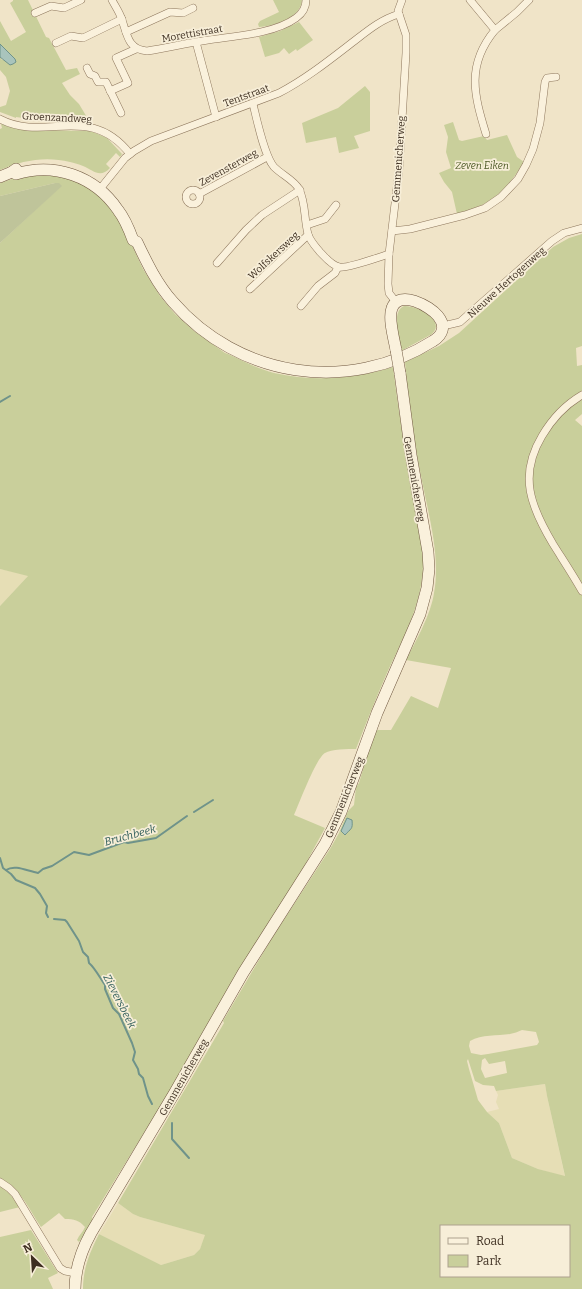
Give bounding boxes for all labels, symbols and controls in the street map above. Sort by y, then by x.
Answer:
street label: Morettistraat [161,23,224,45]
street label: Tentstraat [222,82,271,110]
street label: Groenzandweg [22,110,93,126]
street label: Gemmenicherweg [390,115,408,203]
street label: Zevensterweg [197,147,260,189]
park label: Zeven Eiken [455,160,509,172]
street label: Wolfskersweg [246,229,302,282]
street label: Nieuwe Hertogenweg [465,244,548,321]
street label: Gemmenicherweg [401,435,428,523]
street label: Gemmenicherweg [323,755,367,840]
water label: Bruchbeek [103,822,158,849]
water label: Zieversbeek [100,972,139,1031]
street label: Gemmenicherweg [157,1037,211,1118]
legend [440,1225,570,1277]
text: Road [476,1234,504,1248]
north arrow [12,1237,52,1277]
text: N [21,1240,35,1256]
text: Park [476,1254,502,1268]

